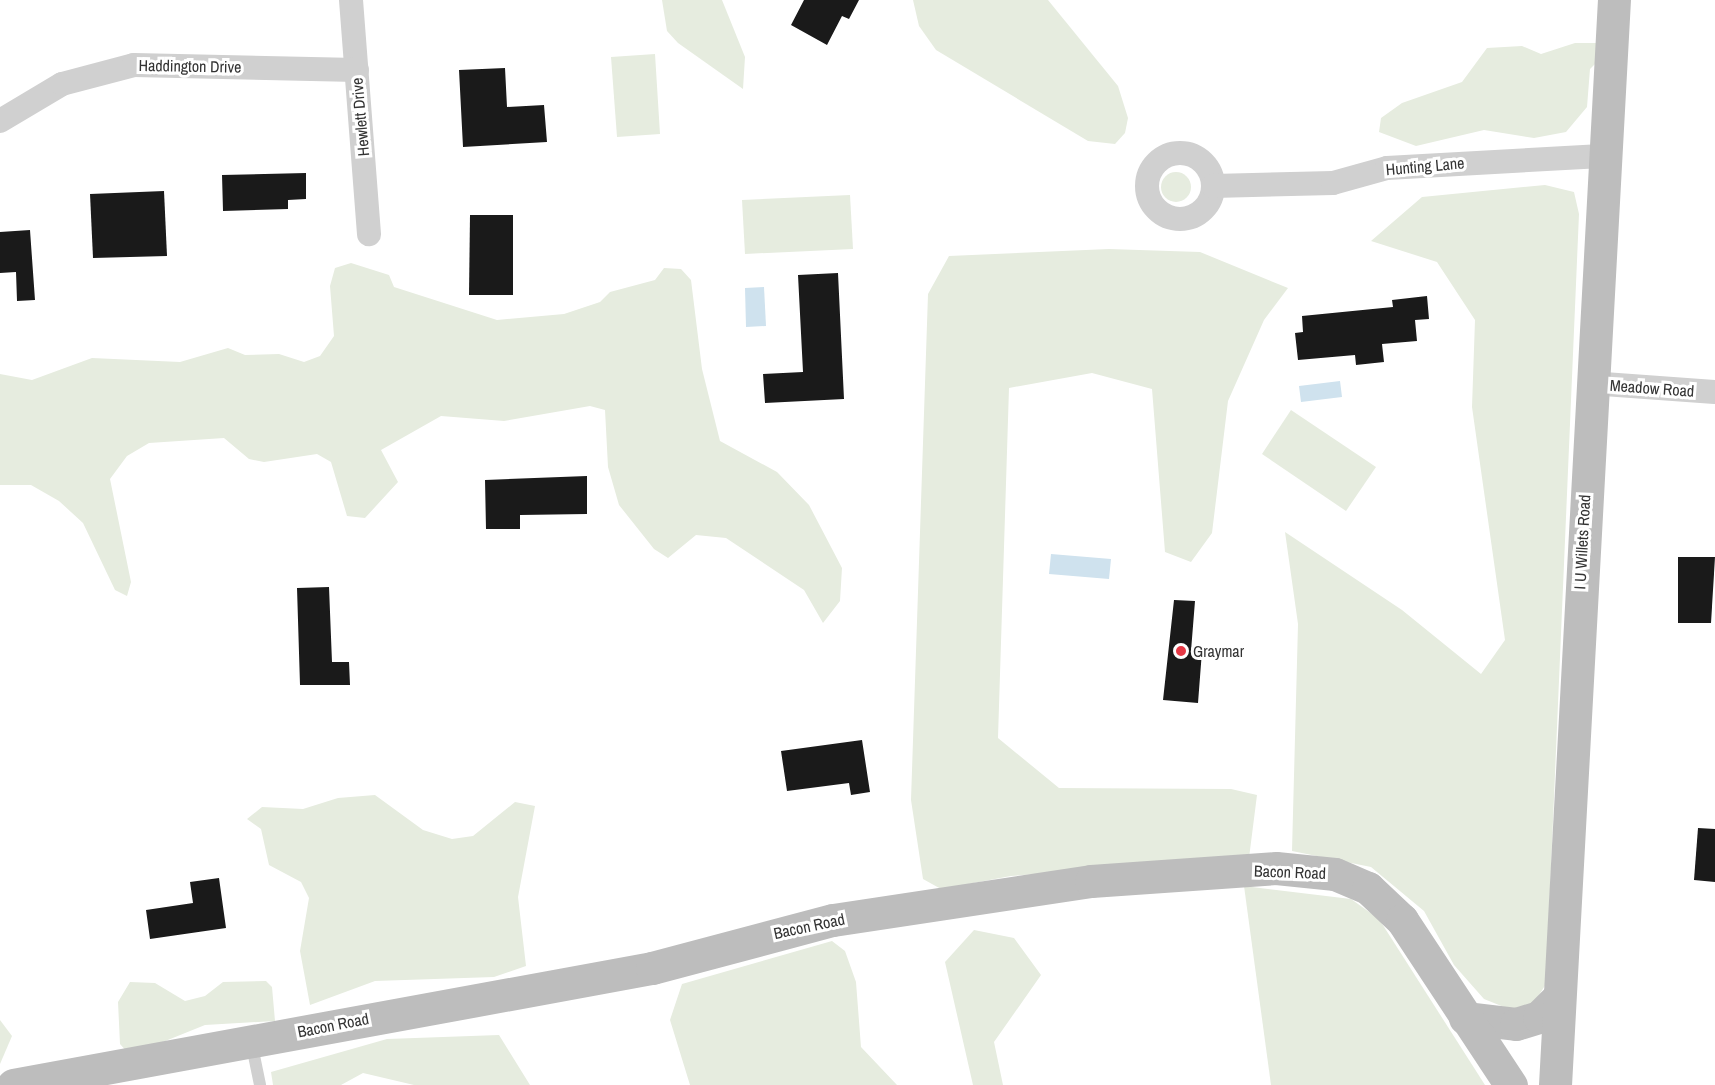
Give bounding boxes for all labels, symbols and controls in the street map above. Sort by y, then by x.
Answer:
street label: Haddington Drive [138,56,242,76]
street label: Hewlett Drive [347,77,373,157]
street label: Hunting Lane [1385,153,1465,179]
street label: Meadow Road [1609,375,1695,401]
street label: I U Willets Road [1570,494,1594,590]
place label: Graymar [1193,641,1244,661]
marker: Graymar [1174,644,1188,658]
street label: Bacon Road [1254,861,1326,883]
street label: Bacon Road [772,909,846,943]
street label: Bacon Road [296,1009,370,1041]

